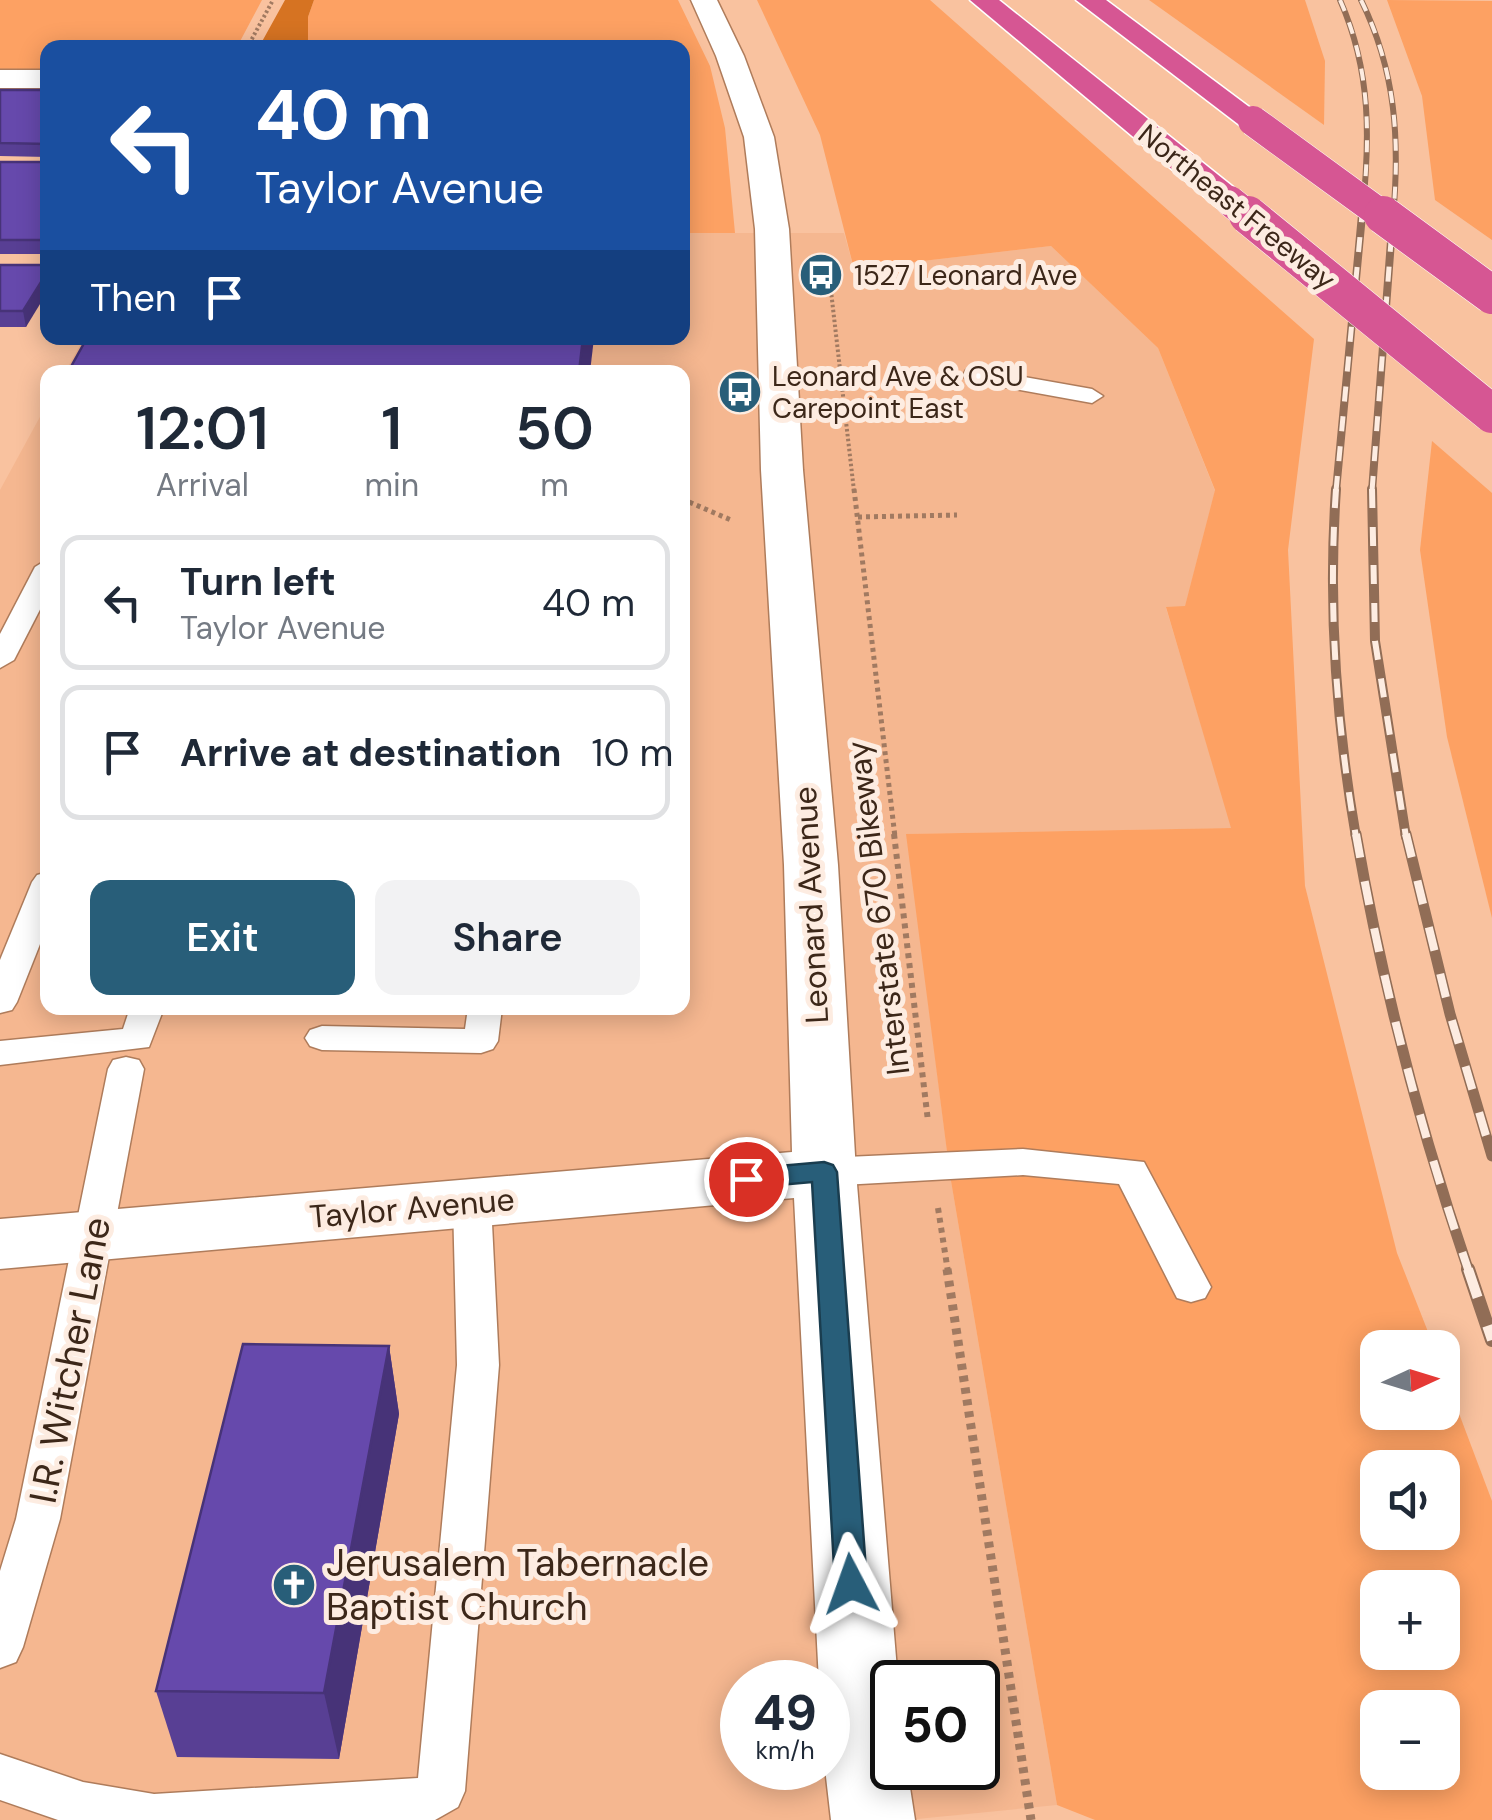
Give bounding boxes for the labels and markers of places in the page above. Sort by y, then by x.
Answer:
bus stop icon: 1527 Leonard Ave [798,252,844,298]
place label: 1527 Leonard Ave [854,257,1077,294]
place label: Leonard Ave & OSU Carepoint East [772,358,1024,427]
bus stop icon: Leonard Ave & OSU Carepoint East [717,369,763,415]
pin [704,1137,789,1222]
place label: Jerusalem Tabernacle Baptist Church [326,1538,709,1632]
church icon: Jerusalem Tabernacle Baptist Church [271,1562,317,1608]

